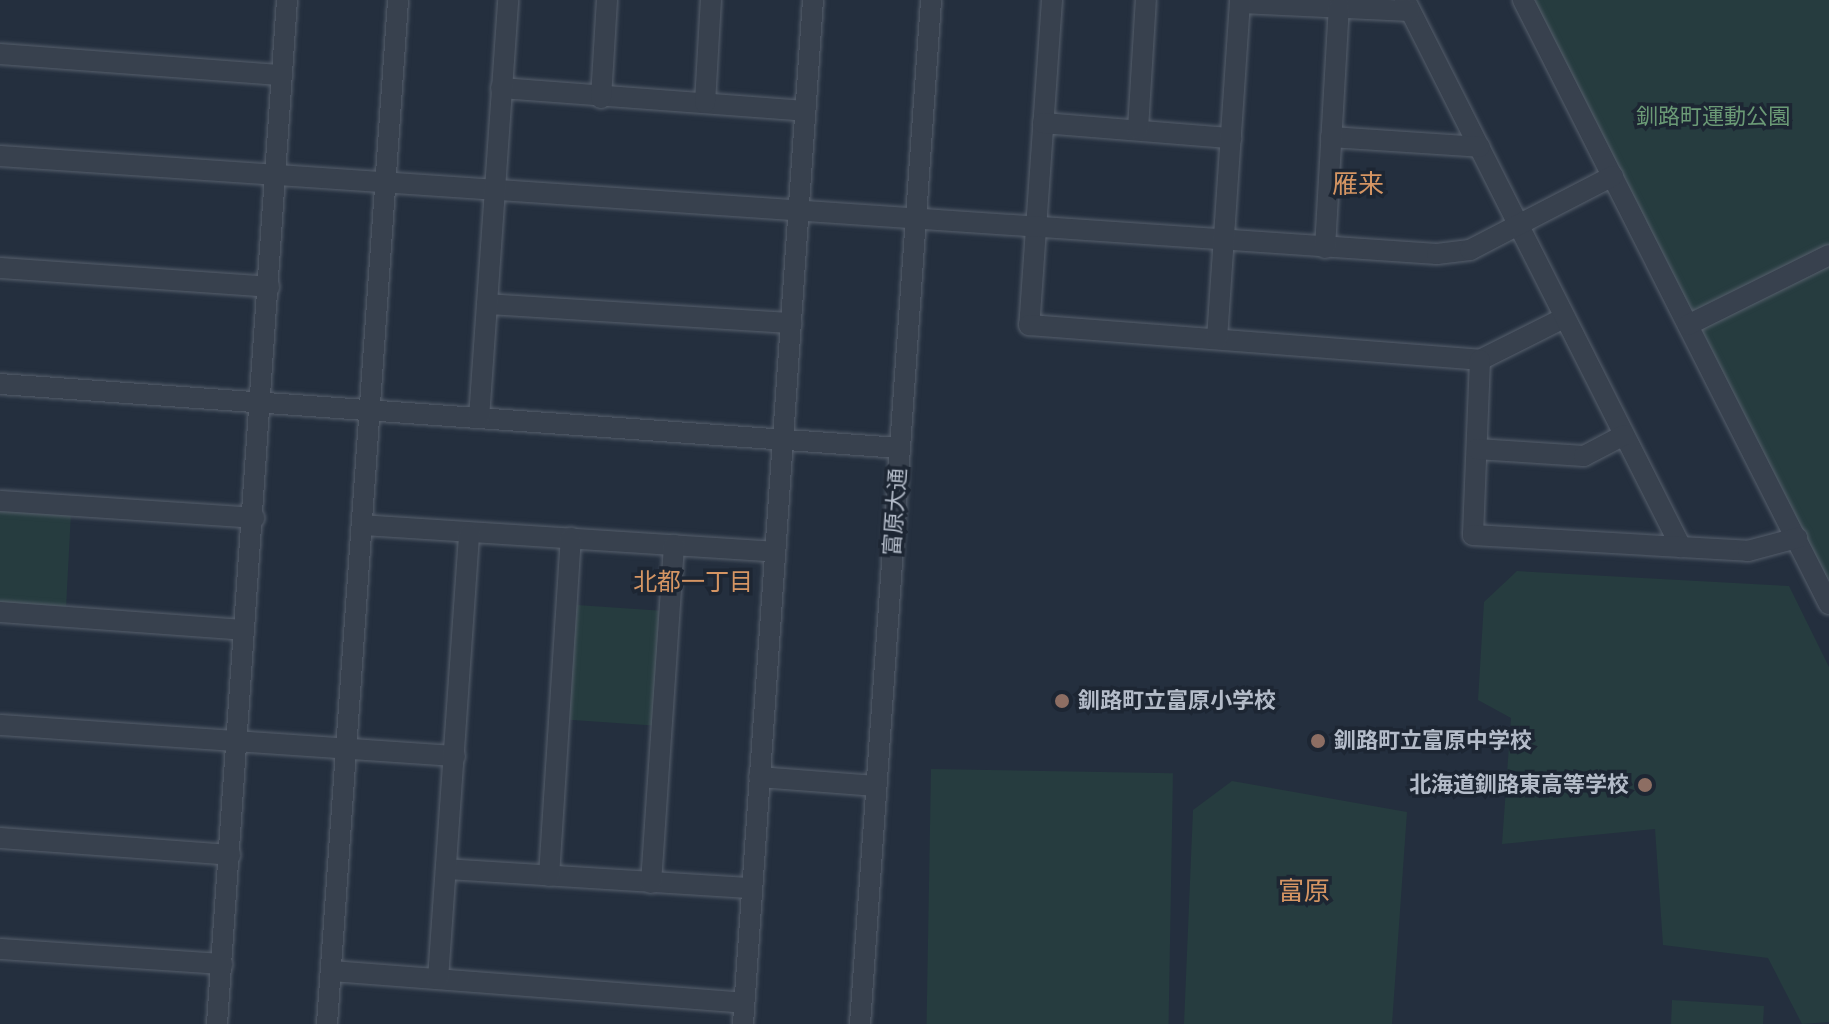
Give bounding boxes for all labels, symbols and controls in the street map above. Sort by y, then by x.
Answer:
park label: 釧路町運動公園 [1636,104,1790,130]
district label: 雁来 [1332,168,1384,200]
street label: 富原大通 [879,467,911,557]
district label: 北都一丁目 [633,568,753,596]
place label: 釧路町立富原小学校 [1078,688,1276,714]
marker: 釧路町立富原小学校 [1053,692,1071,710]
place label: 釧路町立富原中学校 [1334,728,1532,754]
marker: 釧路町立富原中学校 [1309,732,1327,750]
place label: 北海道釧路東高等学校 [1409,772,1629,798]
marker: 北海道釧路東高等学校 [1636,776,1654,794]
district label: 富原 [1278,875,1330,907]

